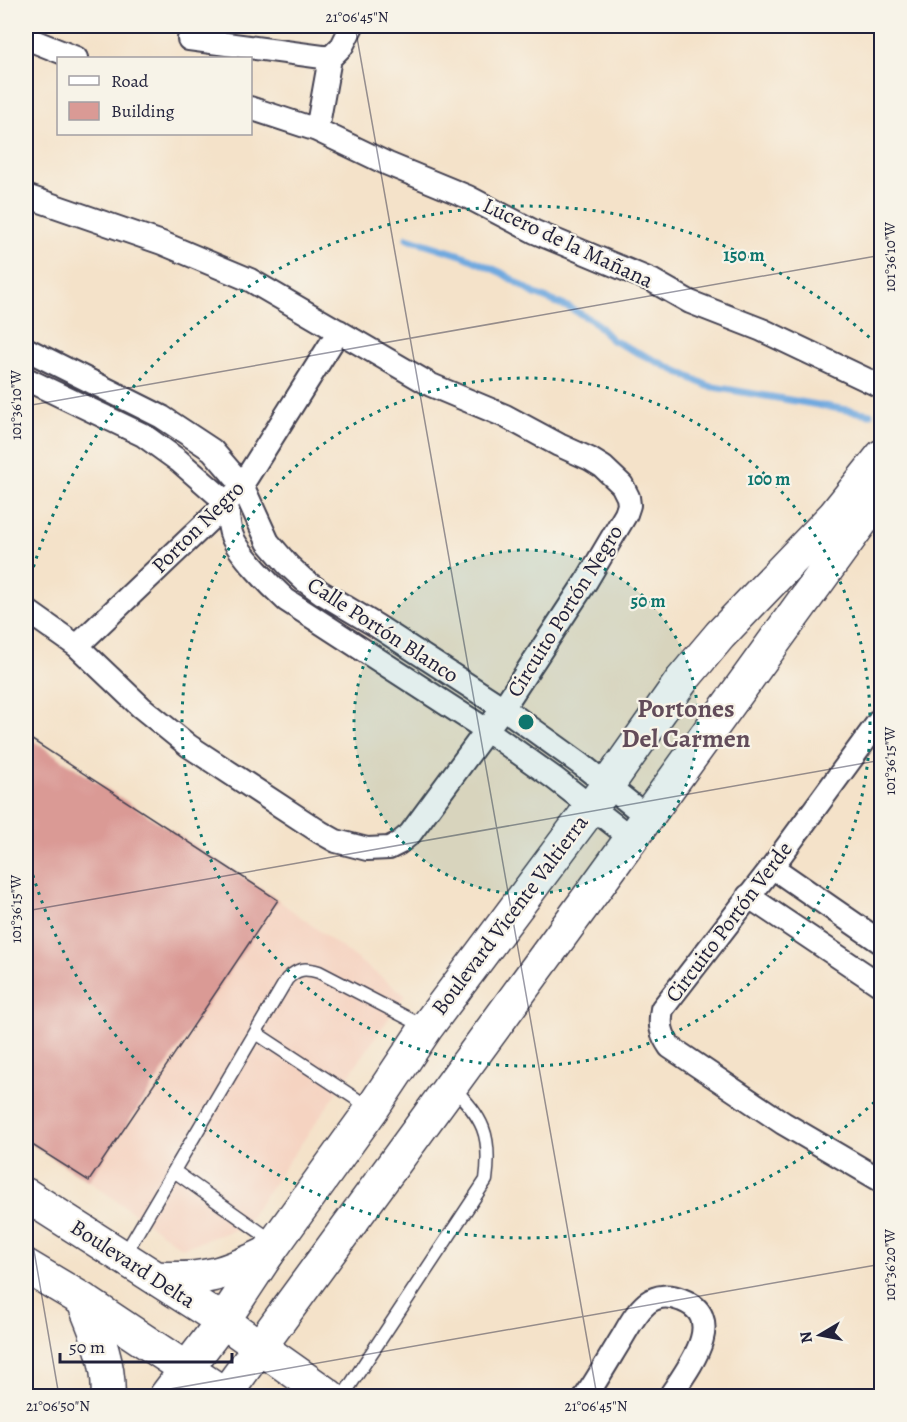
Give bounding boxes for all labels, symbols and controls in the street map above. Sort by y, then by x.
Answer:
text: 21°06'45"N [326,7,389,27]
legend [57,57,252,135]
text: Road [111,69,149,93]
text: Building [111,99,175,123]
street label: Lucero de la Mañana [478,190,659,296]
text: 101°36'10"W [880,222,900,292]
text: 150 m [723,243,765,267]
text: 101°36'10"W [6,370,26,440]
text: 100 m [748,467,790,491]
street label: Porton Negro [145,474,251,580]
street label: Circuito Portón Negro [500,519,630,703]
street label: Calle Portón Blanco [301,570,465,690]
text: 50 m [631,589,665,613]
district label: Portones Del Carmen [622,691,751,756]
centre of rings [516,712,536,732]
text: 101°36'15"W [880,727,900,795]
street label: Boulevard Vicente Valtierra [425,808,596,1021]
street label: Circuito Portón Verde [659,835,799,1009]
text: 101°36'15"W [6,875,26,943]
street label: Boulevard Delta [65,1212,202,1316]
text: 101°36'20"W [880,1229,900,1301]
north arrow [790,1305,850,1365]
scale bar [60,1326,232,1364]
text: N [794,1329,818,1345]
text: 50 m [69,1335,105,1359]
text: 21°06'50"N [26,1396,90,1416]
text: 21°06'45"N [565,1396,628,1416]

